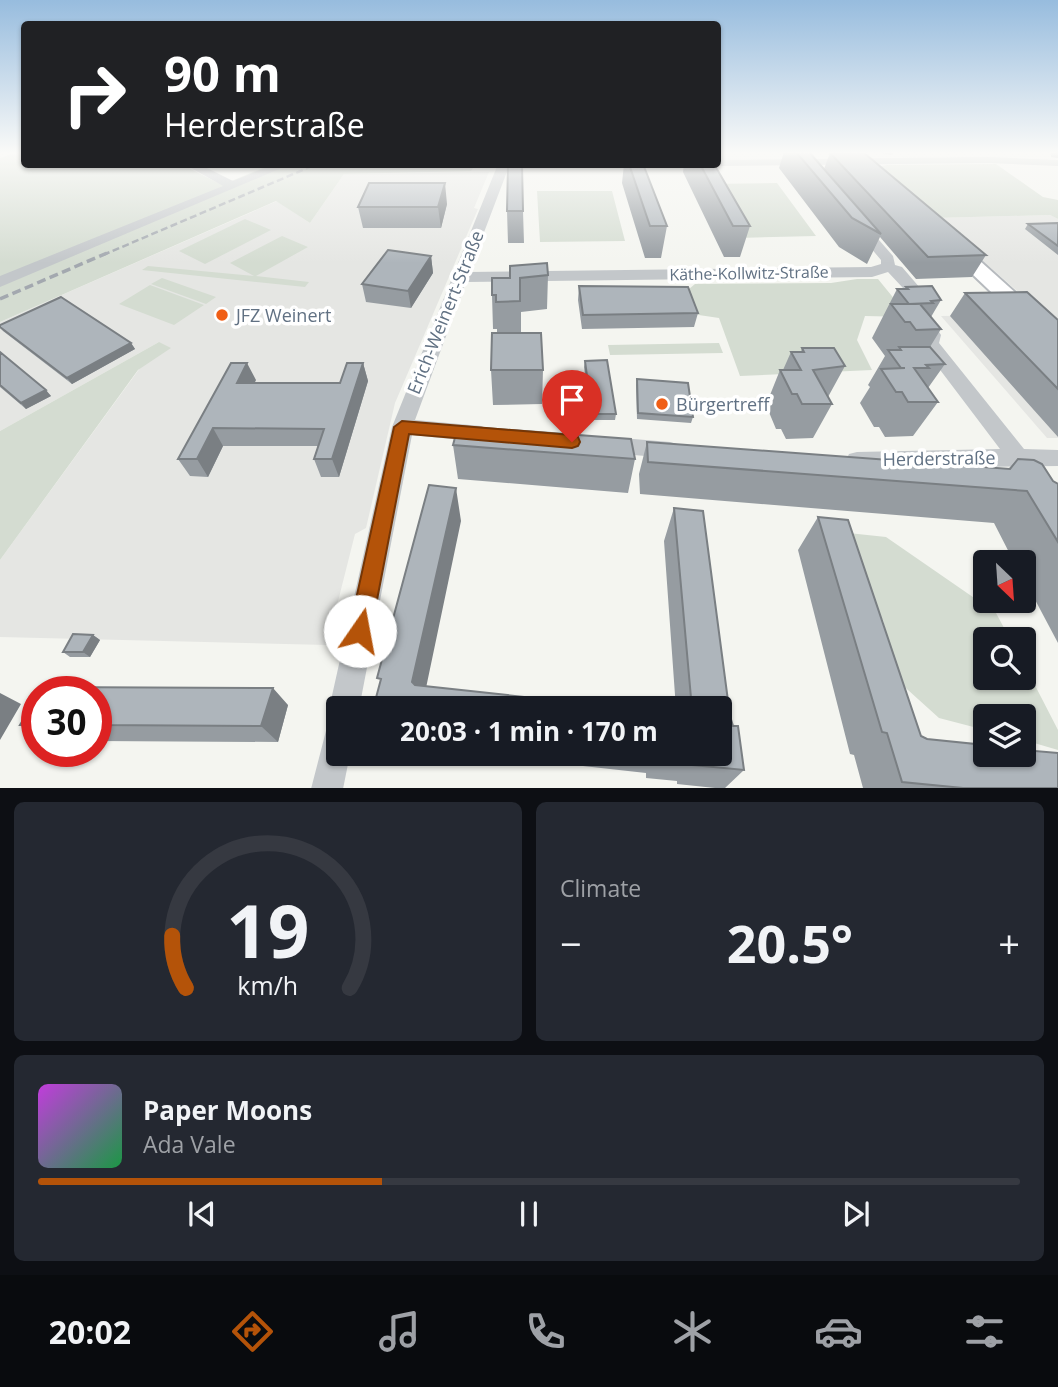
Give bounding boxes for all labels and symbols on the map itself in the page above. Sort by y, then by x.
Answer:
street label: Erich-Weinert-Straße [401,227,489,397]
street label: Käthe-Kollwitz-Straße [669,261,829,285]
place label: JFZ Weinert [234,303,331,327]
marker: JFZ Weinert [214,307,230,323]
pin [542,370,602,442]
place label: Bürgertreff [676,392,770,416]
marker: Bürgertreff [654,396,670,412]
street label: Herderstraße [882,445,996,471]
north arrow [973,550,1036,612]
position arrow [323,594,397,668]
speed limit sign: 30 [21,676,112,767]

